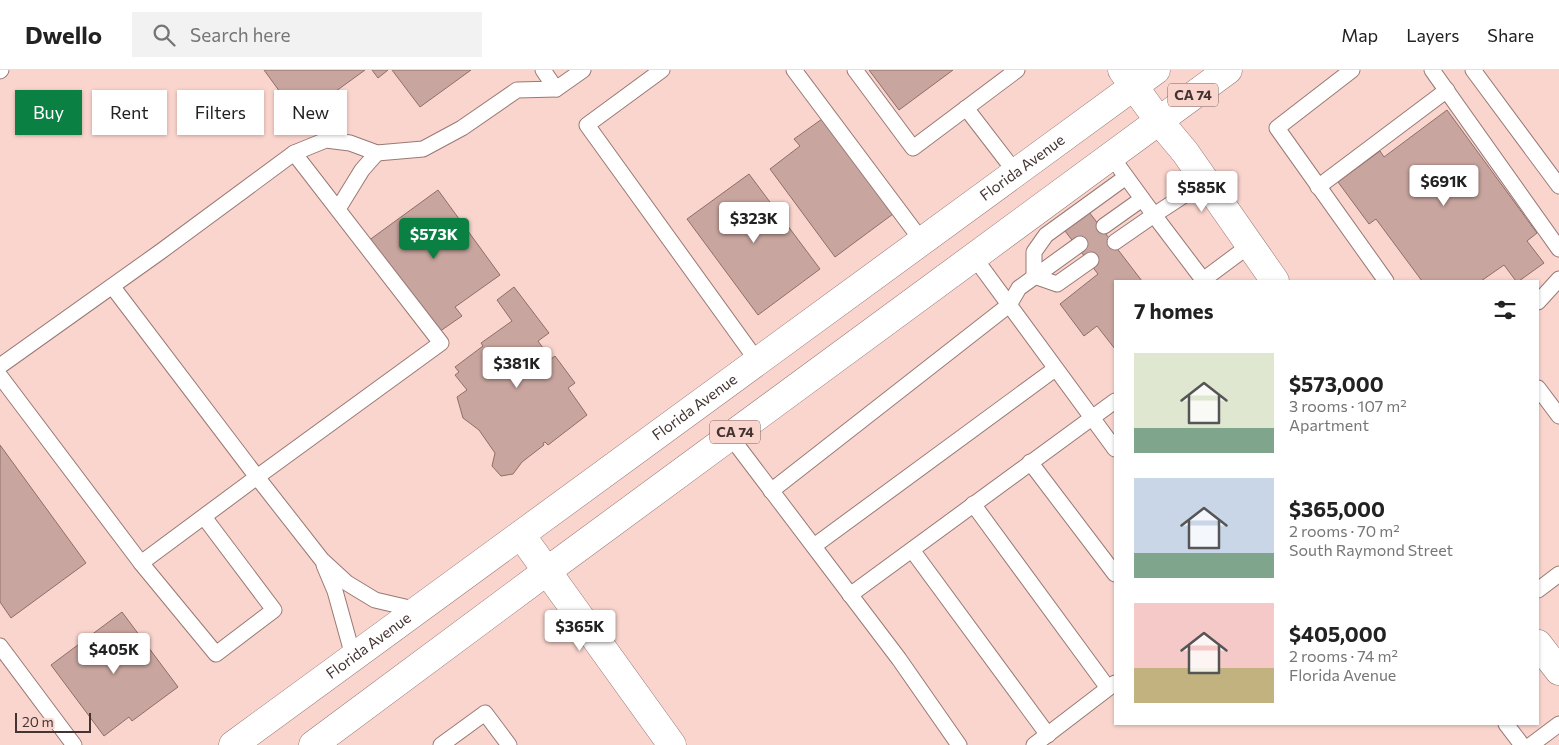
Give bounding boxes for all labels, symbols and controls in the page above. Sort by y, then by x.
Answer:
search box [132,12,482,57]
text: Dwello [25,20,102,49]
icon: search [150,21,178,49]
text: Search here [190,23,291,46]
text: Map [1341,24,1378,46]
text: Layers [1406,24,1459,46]
text: Share [1487,24,1534,46]
road number: CA 74 [1168,84,1218,106]
chip: Buy [15,90,82,135]
chip: Rent [92,90,167,135]
chip: Filters [177,90,264,135]
chip: New [274,90,347,135]
street label: Florida Avenue [976,130,1068,204]
pin: $691K [1409,164,1479,207]
pin: $585K [1167,170,1237,213]
text: $691K [1420,171,1468,190]
text: $585K [1178,177,1226,196]
pin: $323K [719,202,789,244]
text: $323K [730,208,778,227]
pin: $573K [399,218,469,260]
text: $573K [410,224,458,243]
icon: filters [1491,296,1519,324]
text: 7 homes [1134,298,1213,323]
pin: $381K [482,346,552,389]
text: $381K [494,353,540,372]
street label: Florida Avenue [648,370,740,444]
text: $573,000 [1289,371,1384,396]
icon: home [1174,373,1234,433]
text: 3 rooms · 107 m² [1289,396,1407,415]
text: Apartment [1289,415,1369,434]
road number: CA 74 [710,421,760,444]
text: $365,000 [1289,496,1385,521]
icon: home [1174,498,1234,558]
text: 2 rooms · 70 m² [1289,521,1400,540]
text: South Raymond Street [1289,540,1453,559]
street label: Florida Avenue [322,608,414,682]
pin: $365K [545,610,615,652]
text: $365K [556,616,604,635]
text: $405,000 [1289,621,1387,646]
icon: home [1174,623,1234,683]
pin: $405K [79,632,149,675]
text: $405K [89,639,139,658]
text: 2 rooms · 74 m² [1289,646,1398,665]
text: Florida Avenue [1289,665,1396,684]
scale bar [15,710,91,733]
text: 20 m [22,713,54,730]

